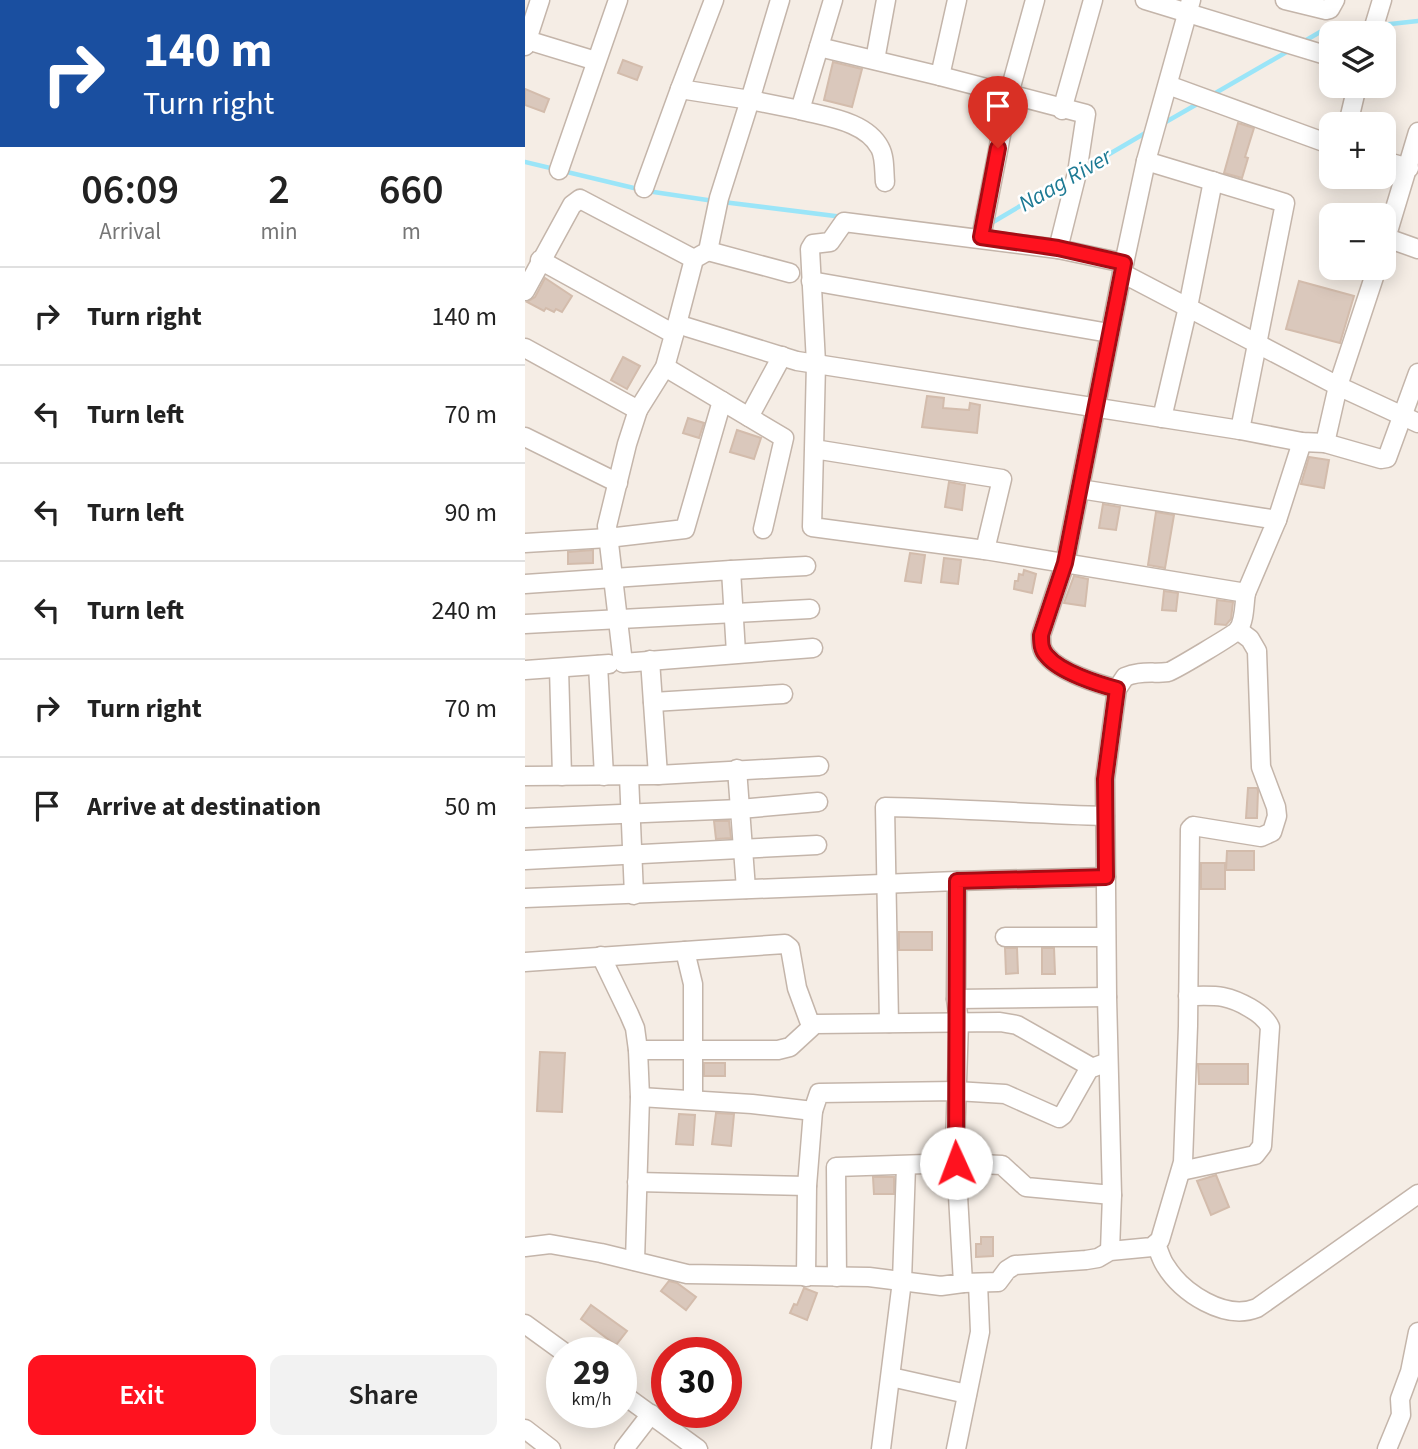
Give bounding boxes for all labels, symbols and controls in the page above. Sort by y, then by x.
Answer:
text: 140 m [143,16,272,86]
map controls [1319,21,1396,280]
button: layers [1319,21,1396,98]
icon: right [28,28,119,119]
pin [968,76,1028,148]
text: Turn right [143,81,274,127]
icon: arrive [979,87,1017,125]
button: + [1319,112,1396,189]
water label: Naag River [1012,139,1119,220]
text: 06:09 [81,160,179,220]
text: 2 [268,160,290,220]
text: 660 [379,160,444,220]
button: − [1319,203,1396,280]
text: Arrival [99,215,161,248]
text: min [260,215,298,248]
text: m [402,215,421,248]
icon: right [28,297,66,335]
text: Turn right [87,298,202,335]
text: 140 m [431,298,497,335]
icon: left [28,395,66,433]
text: Turn left [87,396,184,433]
text: 70 m [444,396,497,433]
icon: left [28,493,66,531]
text: Turn left [87,494,184,531]
text: 90 m [444,494,497,531]
icon: left [28,591,66,629]
text: Turn left [87,592,184,629]
text: 240 m [431,592,497,629]
icon: right [28,689,66,727]
text: Turn right [87,690,202,727]
text: 70 m [444,690,497,727]
icon: arrive [28,787,66,825]
text: Arrive at destination [87,788,321,825]
text: 50 m [444,788,497,825]
position arrow [919,1126,993,1200]
speed limit sign: 30 [651,1337,742,1428]
text: 29 [573,1348,610,1398]
button: Exit [28,1355,256,1435]
button: Share [270,1355,497,1435]
text: km/h [572,1387,611,1412]

